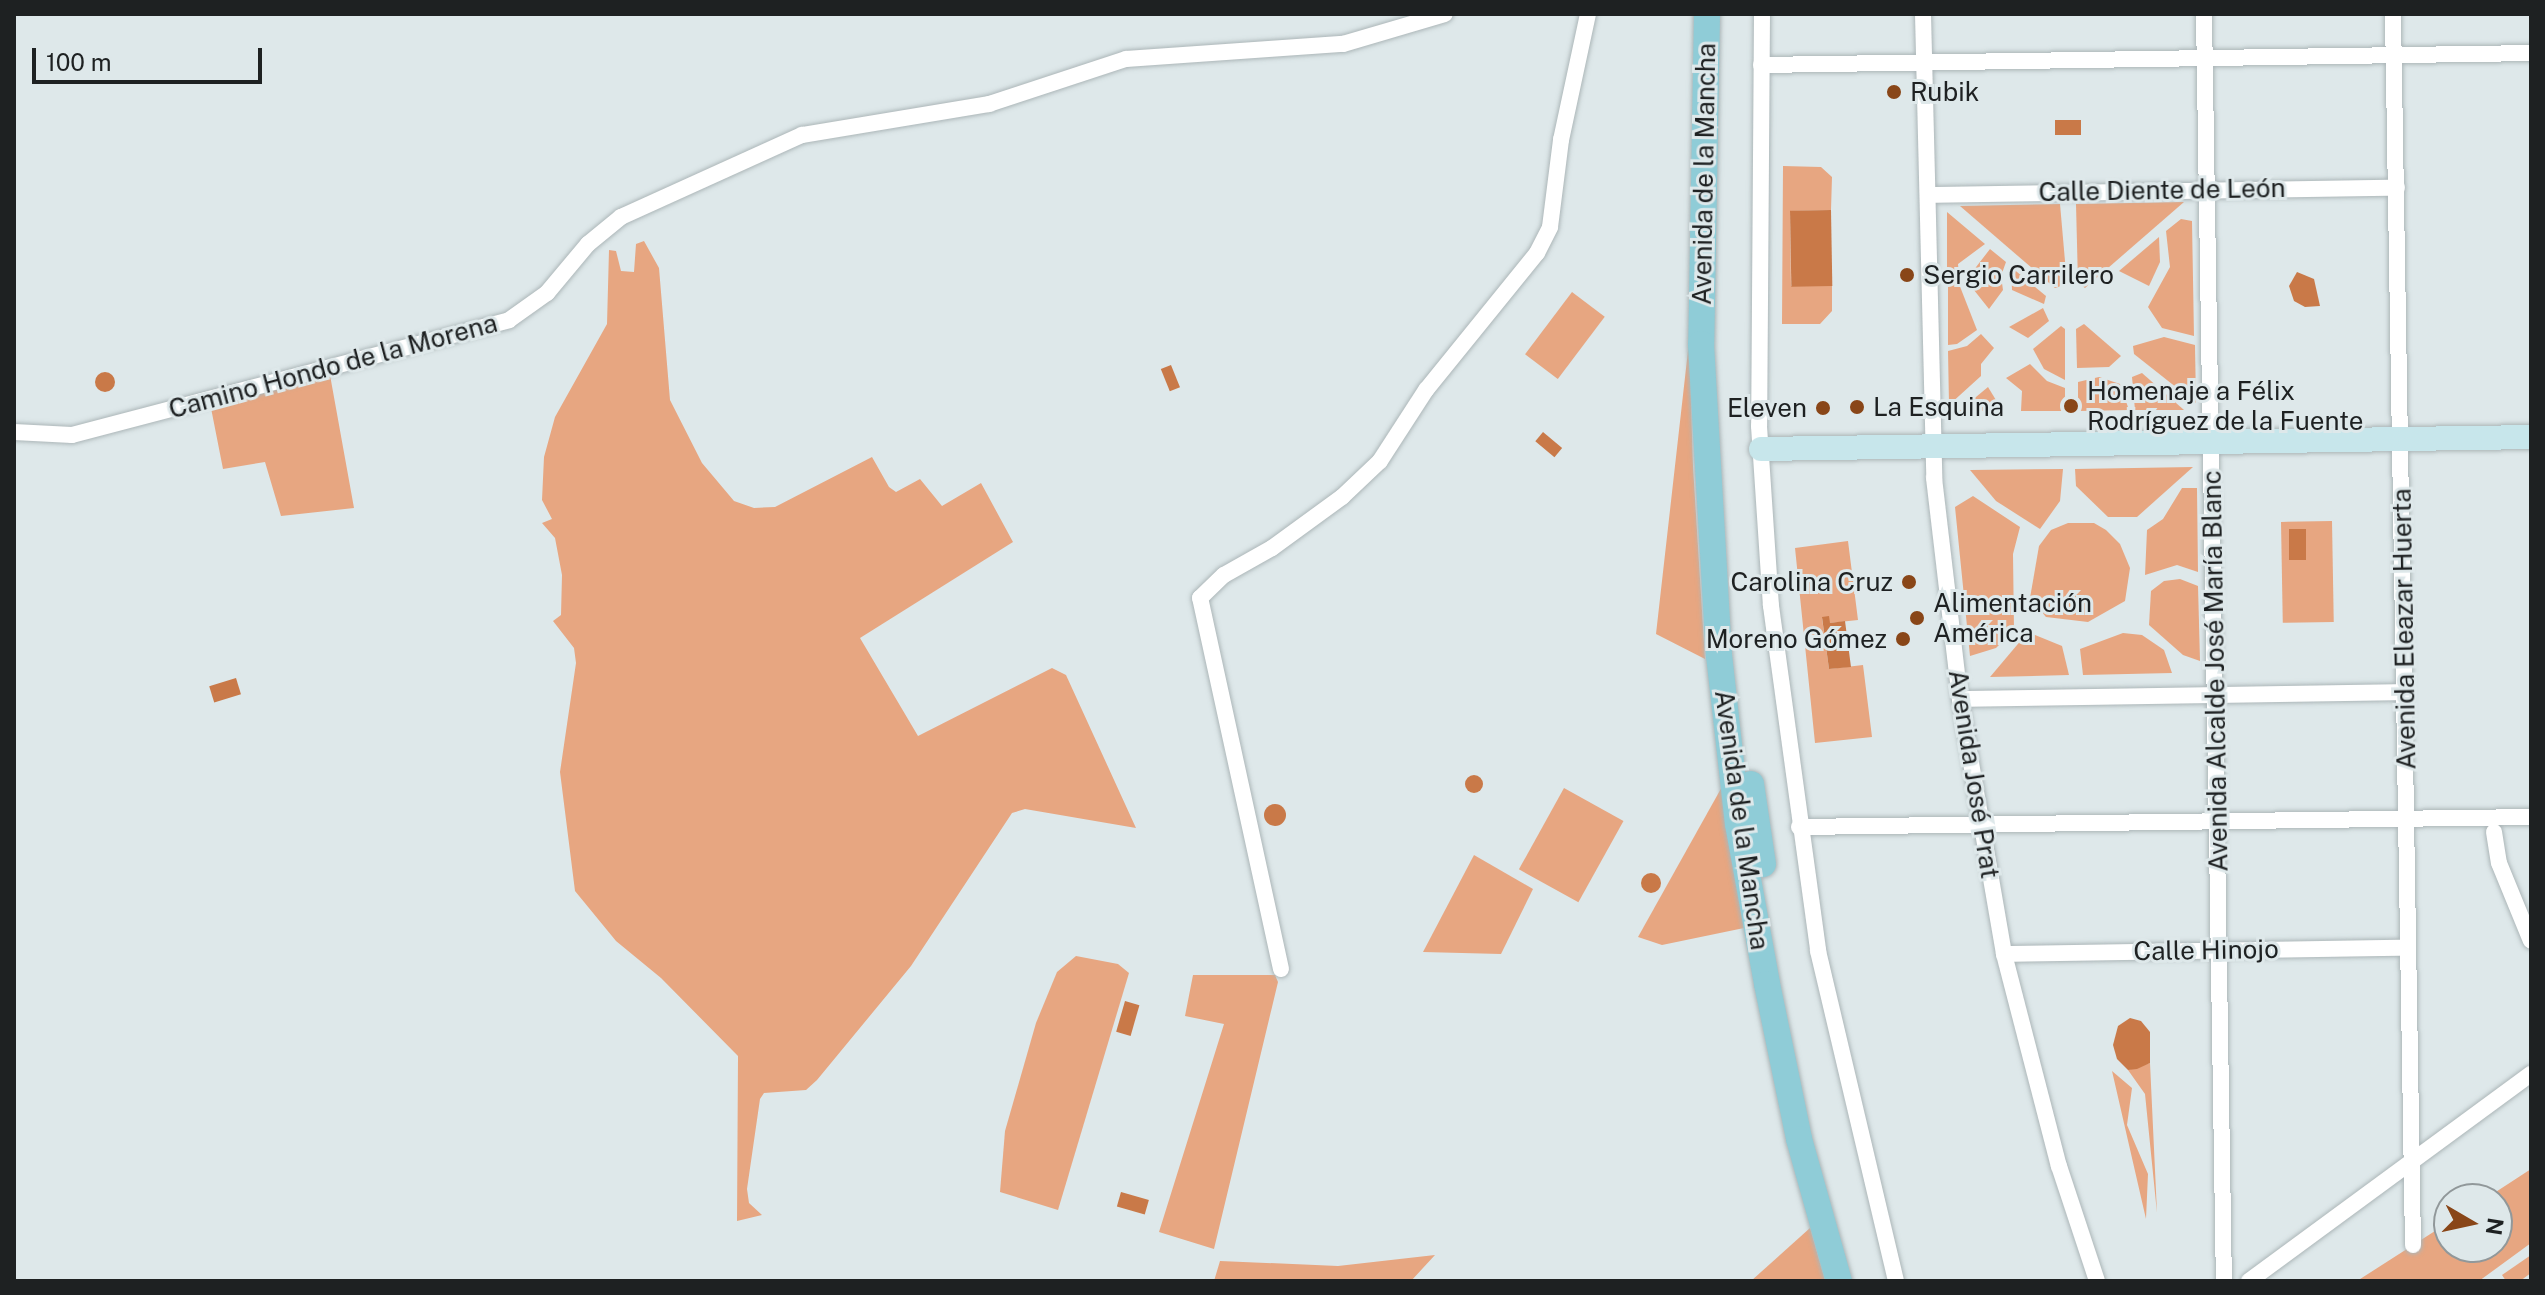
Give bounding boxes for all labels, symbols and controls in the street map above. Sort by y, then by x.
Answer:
scale bar [36,32,266,82]
street label: Avenida de la Mancha [1686,42,1722,306]
text: 100 m [46,48,112,76]
place label: Rubik [1910,76,1979,108]
marker: Rubik [1885,83,1903,101]
street label: Calle Diente de León [2038,172,2286,208]
place label: Sergio Carrilero [1923,259,2114,291]
marker: Sergio Carrilero [1898,266,1916,284]
street label: Camino Hondo de la Morena [165,307,501,425]
place label: Homenaje a Félix Rodríguez de la Fuente [2087,375,2364,436]
place label: La Esquina [1873,391,2004,423]
place label: Eleven [1727,392,1807,424]
marker: Homenaje a Félix Rodríguez de la Fuente [2062,397,2080,415]
marker: La Esquina [1848,398,1866,416]
marker: Eleven [1814,399,1832,417]
street label: Avenida Alcalde José María Blanc [2196,470,2234,872]
street label: Avenida Eleazar Huerta [2386,488,2422,770]
place label: Carolina Cruz [1731,566,1893,598]
marker: Carolina Cruz [1900,573,1918,591]
place label: Alimentación América [1933,587,2092,648]
marker: Alimentación América [1908,609,1926,627]
place label: Moreno Gómez [1706,623,1887,655]
marker: Moreno Gómez [1894,630,1912,648]
street label: Avenida José Prat [1942,667,2006,881]
street label: Avenida de la Mancha [1708,688,1776,952]
street label: Calle Hinojo [2133,933,2279,967]
north arrow [2433,1183,2513,1263]
text: N [2481,1216,2509,1237]

